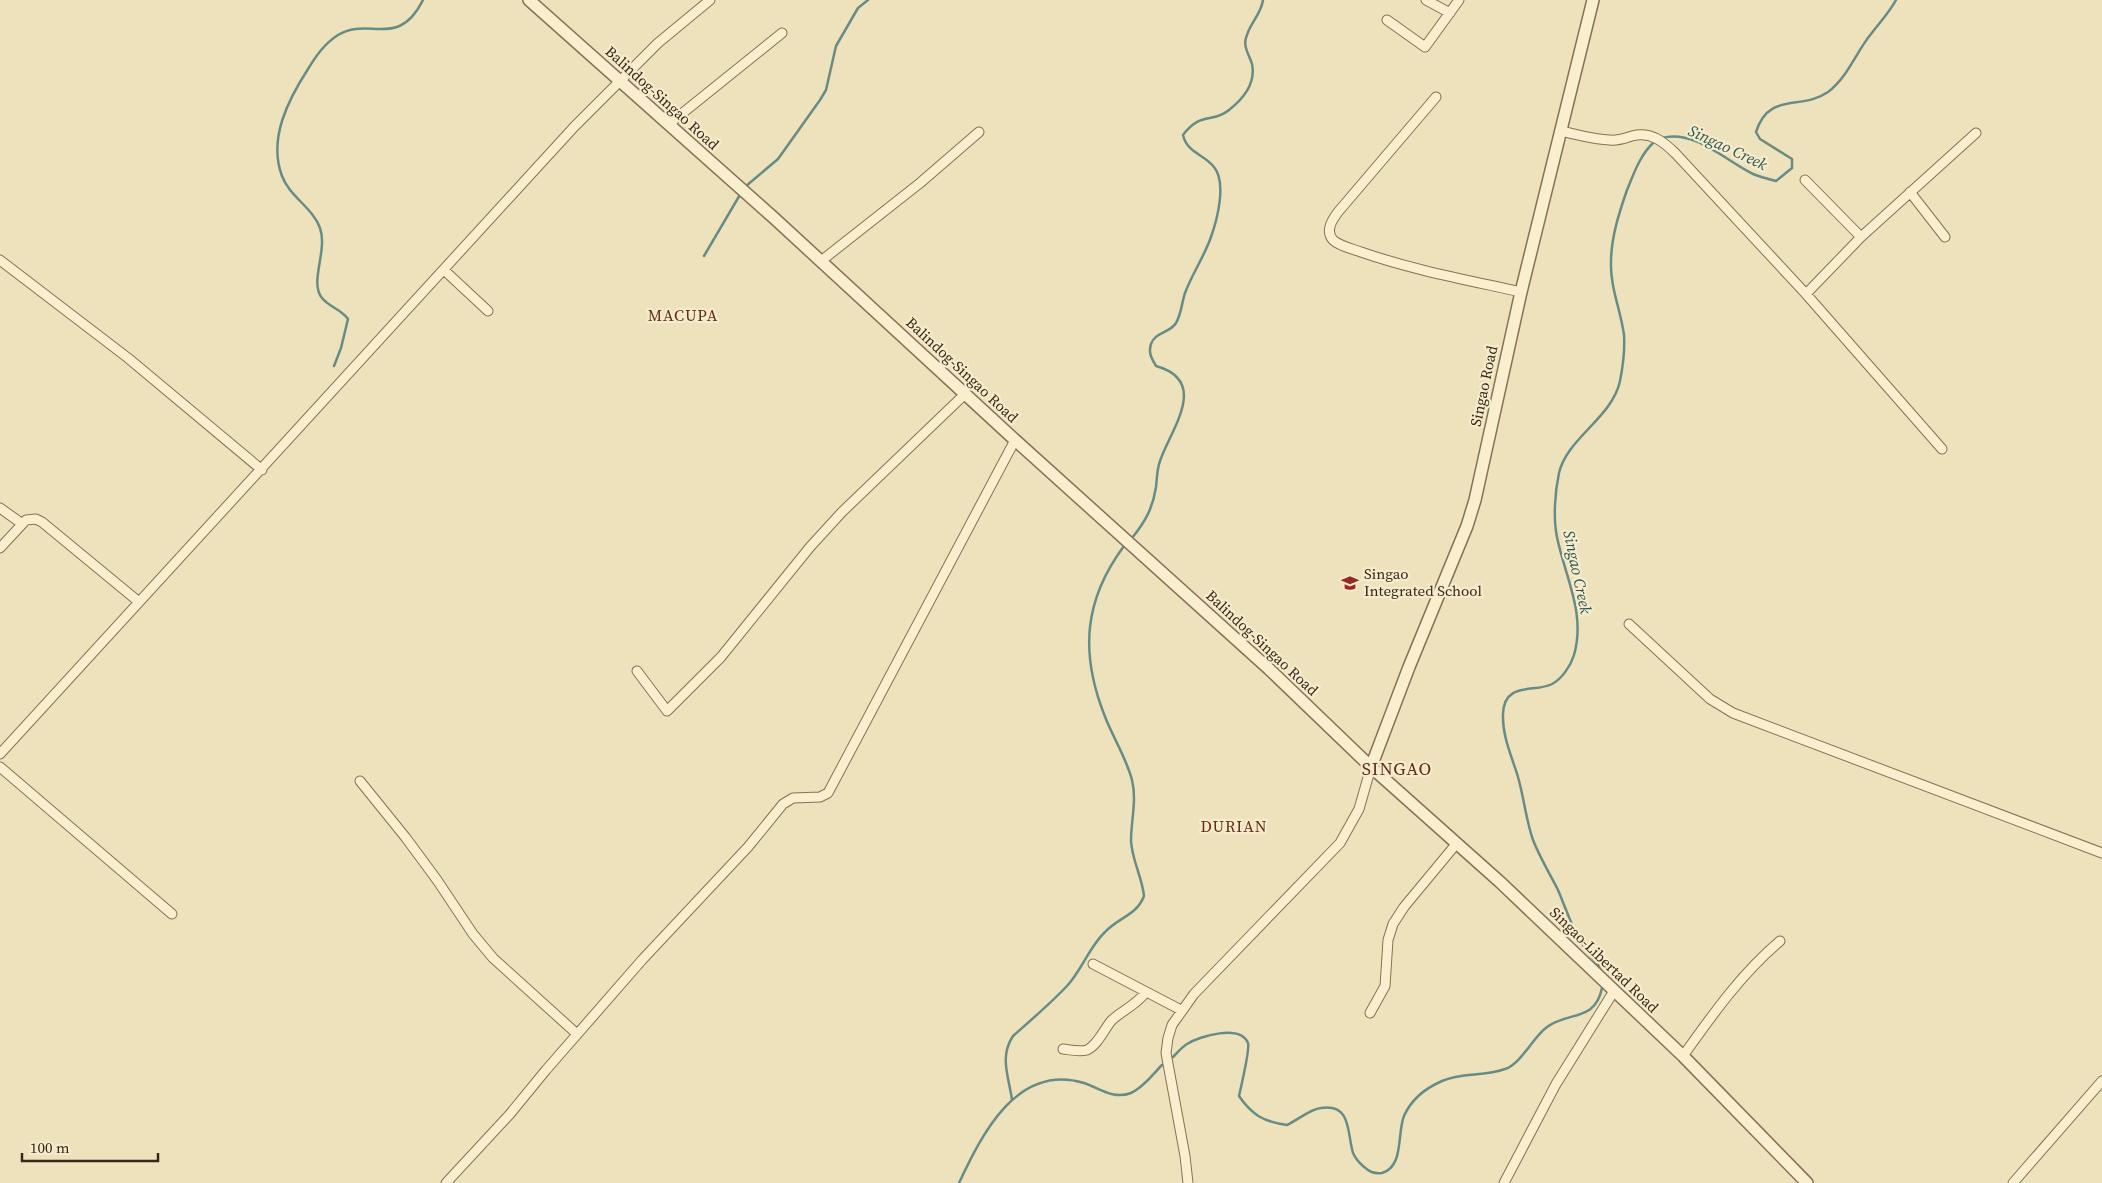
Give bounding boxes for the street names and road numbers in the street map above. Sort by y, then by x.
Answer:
street label: Balindog-Singao Road [601,41,724,155]
street label: Balindog-Singao Road [902,312,1023,428]
street label: Singao Road [1465,343,1502,428]
street label: Balindog-Singao Road [1202,585,1323,701]
street label: Singao-Libertad Road [1545,902,1664,1018]

